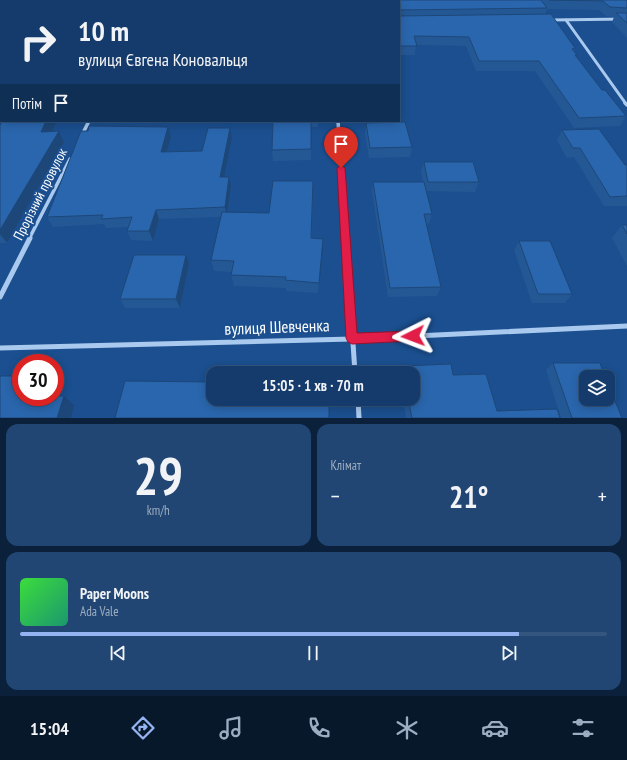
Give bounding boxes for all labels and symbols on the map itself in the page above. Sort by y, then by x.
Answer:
pin [324,127,358,168]
street label: Прорізний провулок [9,144,71,243]
street label: вулиця Шевченка [224,314,330,340]
position arrow [392,315,434,357]
speed limit sign: 30 [12,354,64,406]

